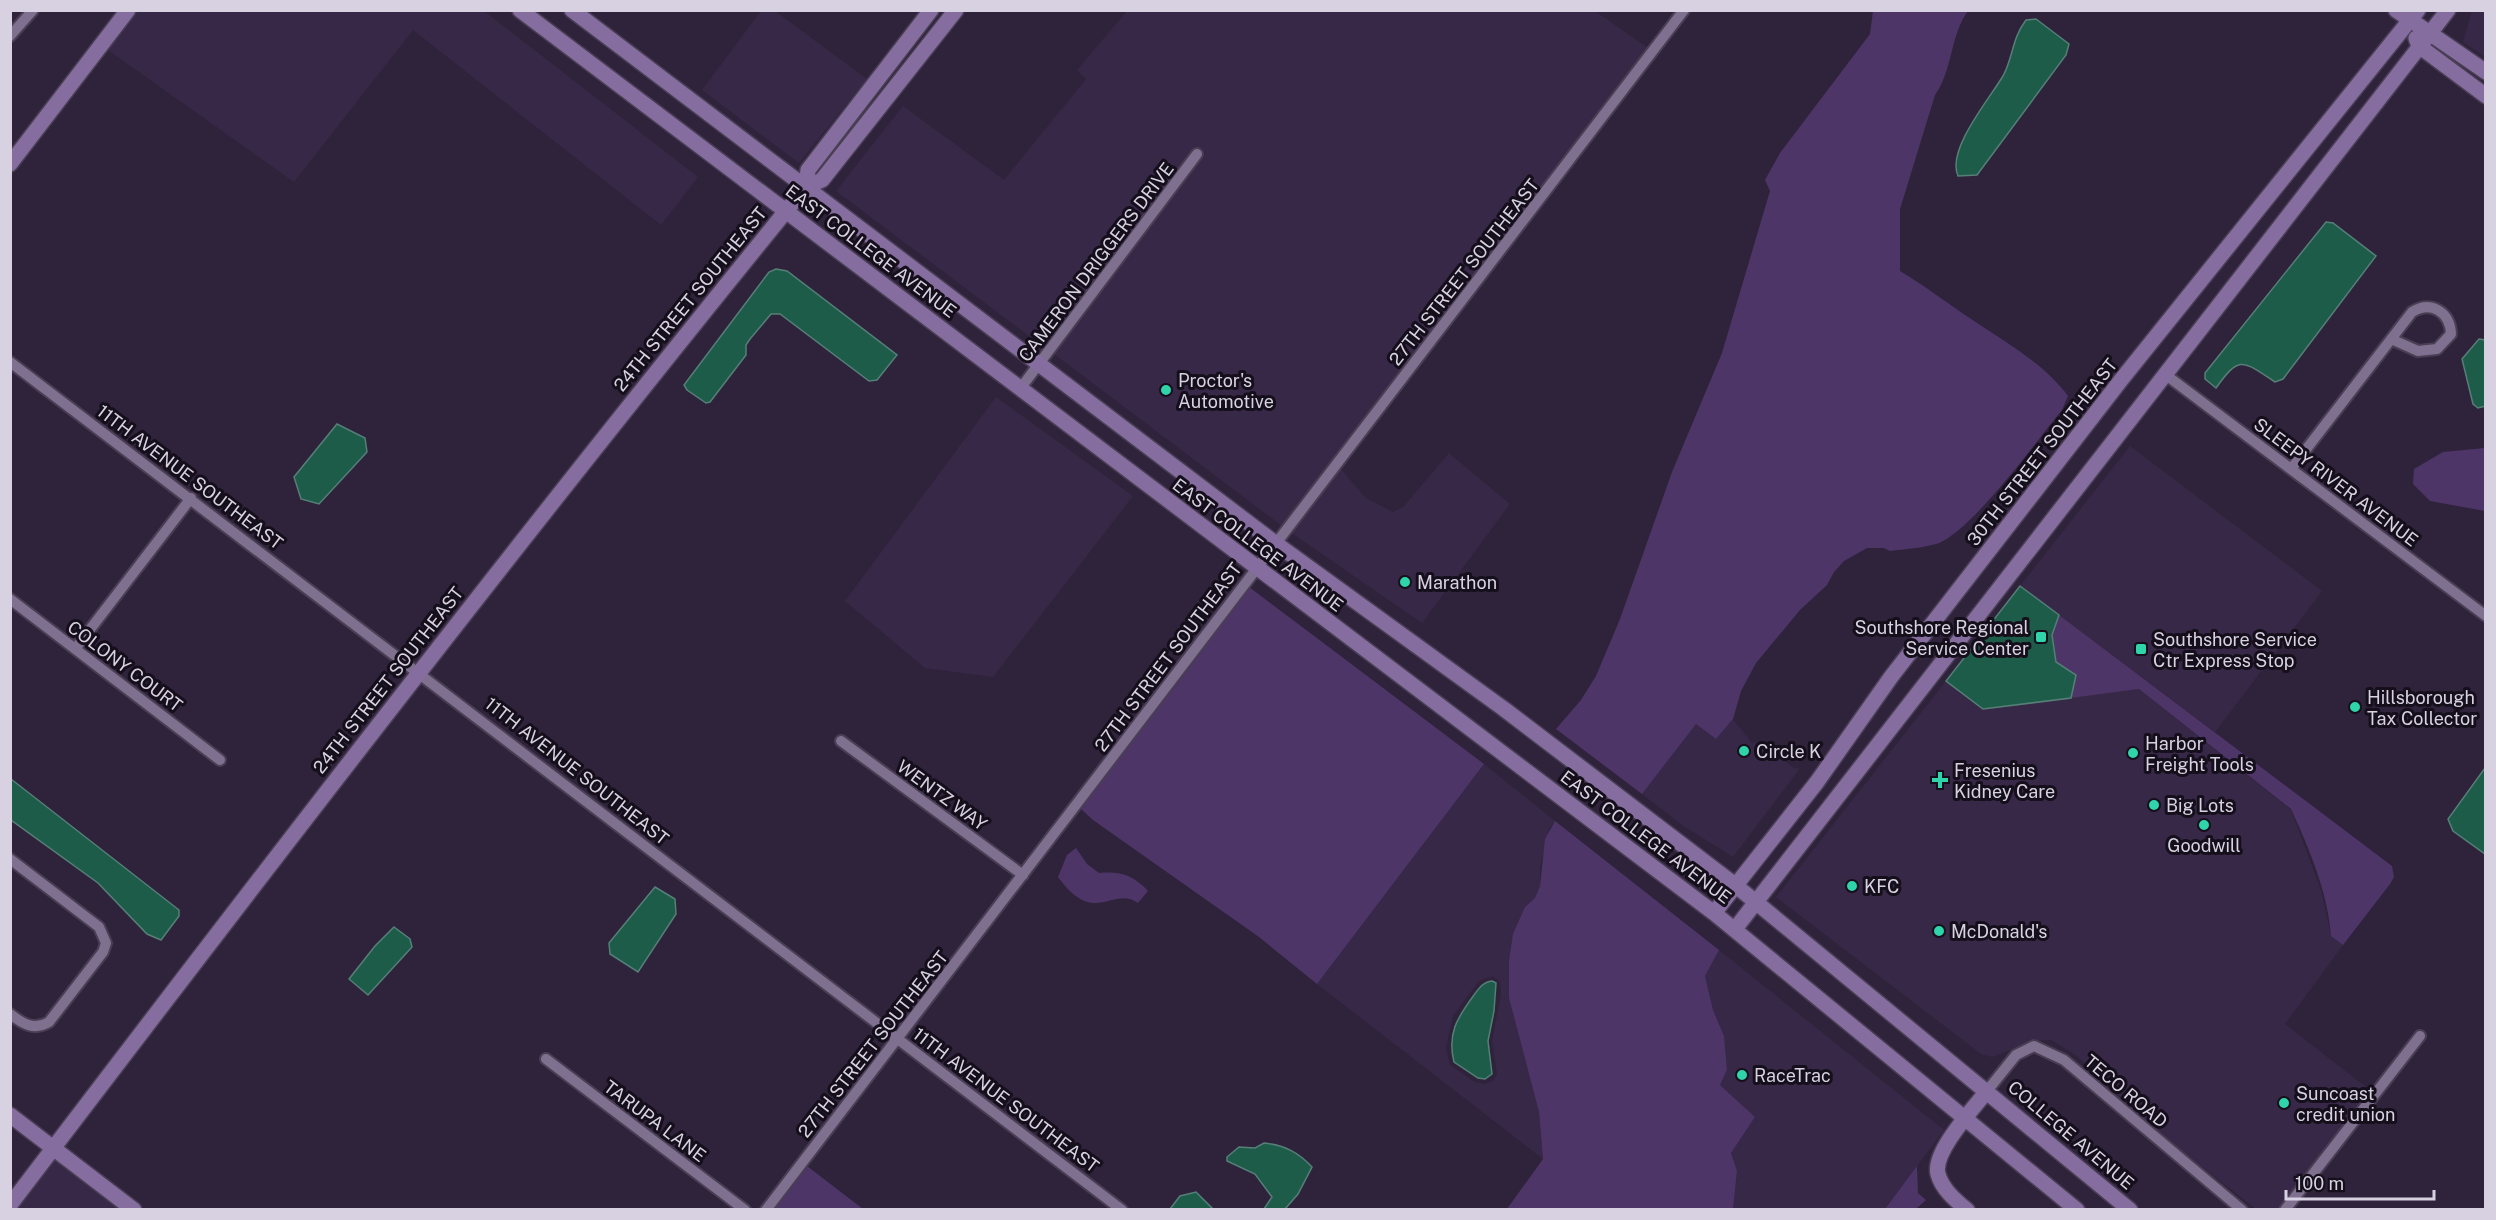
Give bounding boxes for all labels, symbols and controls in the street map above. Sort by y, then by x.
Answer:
street label: CAMERON DRIGGERS DRIVE [1014,158,1178,366]
street label: 27TH STREET SOUTHEAST [1385,174,1543,369]
street label: EAST COLLEGE AVENUE [782,180,960,322]
street label: 24TH STREET SOUTHEAST [609,202,771,395]
street label: 30TH STREET SOUTHEAST [1962,354,2122,550]
place label: Proctor's Automotive [1178,370,1274,412]
marker: Proctor's Automotive [1159,383,1173,397]
street label: 11TH AVENUE SOUTHEAST [93,400,287,554]
street label: SLEEPY RIVER AVENUE [2250,413,2422,551]
street label: EAST COLLEGE AVENUE [1169,474,1347,616]
street label: 27TH STREET SOUTHEAST [1090,558,1246,755]
place label: Marathon [1417,572,1497,593]
marker: Marathon [1398,575,1412,589]
street label: 24TH STREET SOUTHEAST [309,582,468,777]
street label: COLONY COURT [64,616,187,716]
place label: Southshore Regional Service Center [1854,617,2029,659]
place label: Southshore Service Ctr Express Stop [2153,629,2317,671]
marker: Southshore Regional Service Center [2034,630,2048,644]
marker: Southshore Service Ctr Express Stop [2134,642,2148,656]
place label: Hillsborough Tax Collector [2367,687,2477,729]
street label: 11TH AVENUE SOUTHEAST [481,693,673,849]
marker: Hillsborough Tax Collector [2348,700,2362,714]
place label: Harbor Freight Tools [2145,733,2254,775]
place label: Circle K [1756,741,1821,762]
marker: Circle K [1737,744,1751,758]
marker: Harbor Freight Tools [2126,746,2140,760]
street label: WENTZ WAY [893,755,991,835]
place label: Fresenius Kidney Care [1954,760,2055,802]
street label: EAST COLLEGE AVENUE [1557,766,1735,908]
marker: Fresenius Kidney Care [1931,771,1949,789]
place label: Big Lots [2166,795,2234,816]
marker: Big Lots [2147,798,2161,812]
marker: Goodwill [2197,818,2211,832]
place label: Goodwill [2167,835,2241,856]
place label: KFC [1864,876,1899,897]
marker: KFC [1845,879,1859,893]
place label: McDonald's [1951,921,2047,942]
marker: McDonald's [1932,924,1946,938]
street label: 27TH STREET SOUTHEAST [794,946,952,1141]
street label: 11TH AVENUE SOUTHEAST [909,1023,1103,1177]
street label: TECO ROAD [2080,1050,2172,1132]
place label: RaceTrac [1754,1065,1831,1086]
marker: RaceTrac [1735,1068,1749,1082]
street label: TARUPA LANE [600,1076,710,1166]
street label: COLLEGE AVENUE [2004,1076,2138,1194]
place label: Suncoast credit union [2296,1083,2395,1125]
marker: Suncoast credit union [2277,1096,2291,1110]
scale bar [2286,1163,2434,1201]
text: 100 m [2295,1173,2344,1194]

